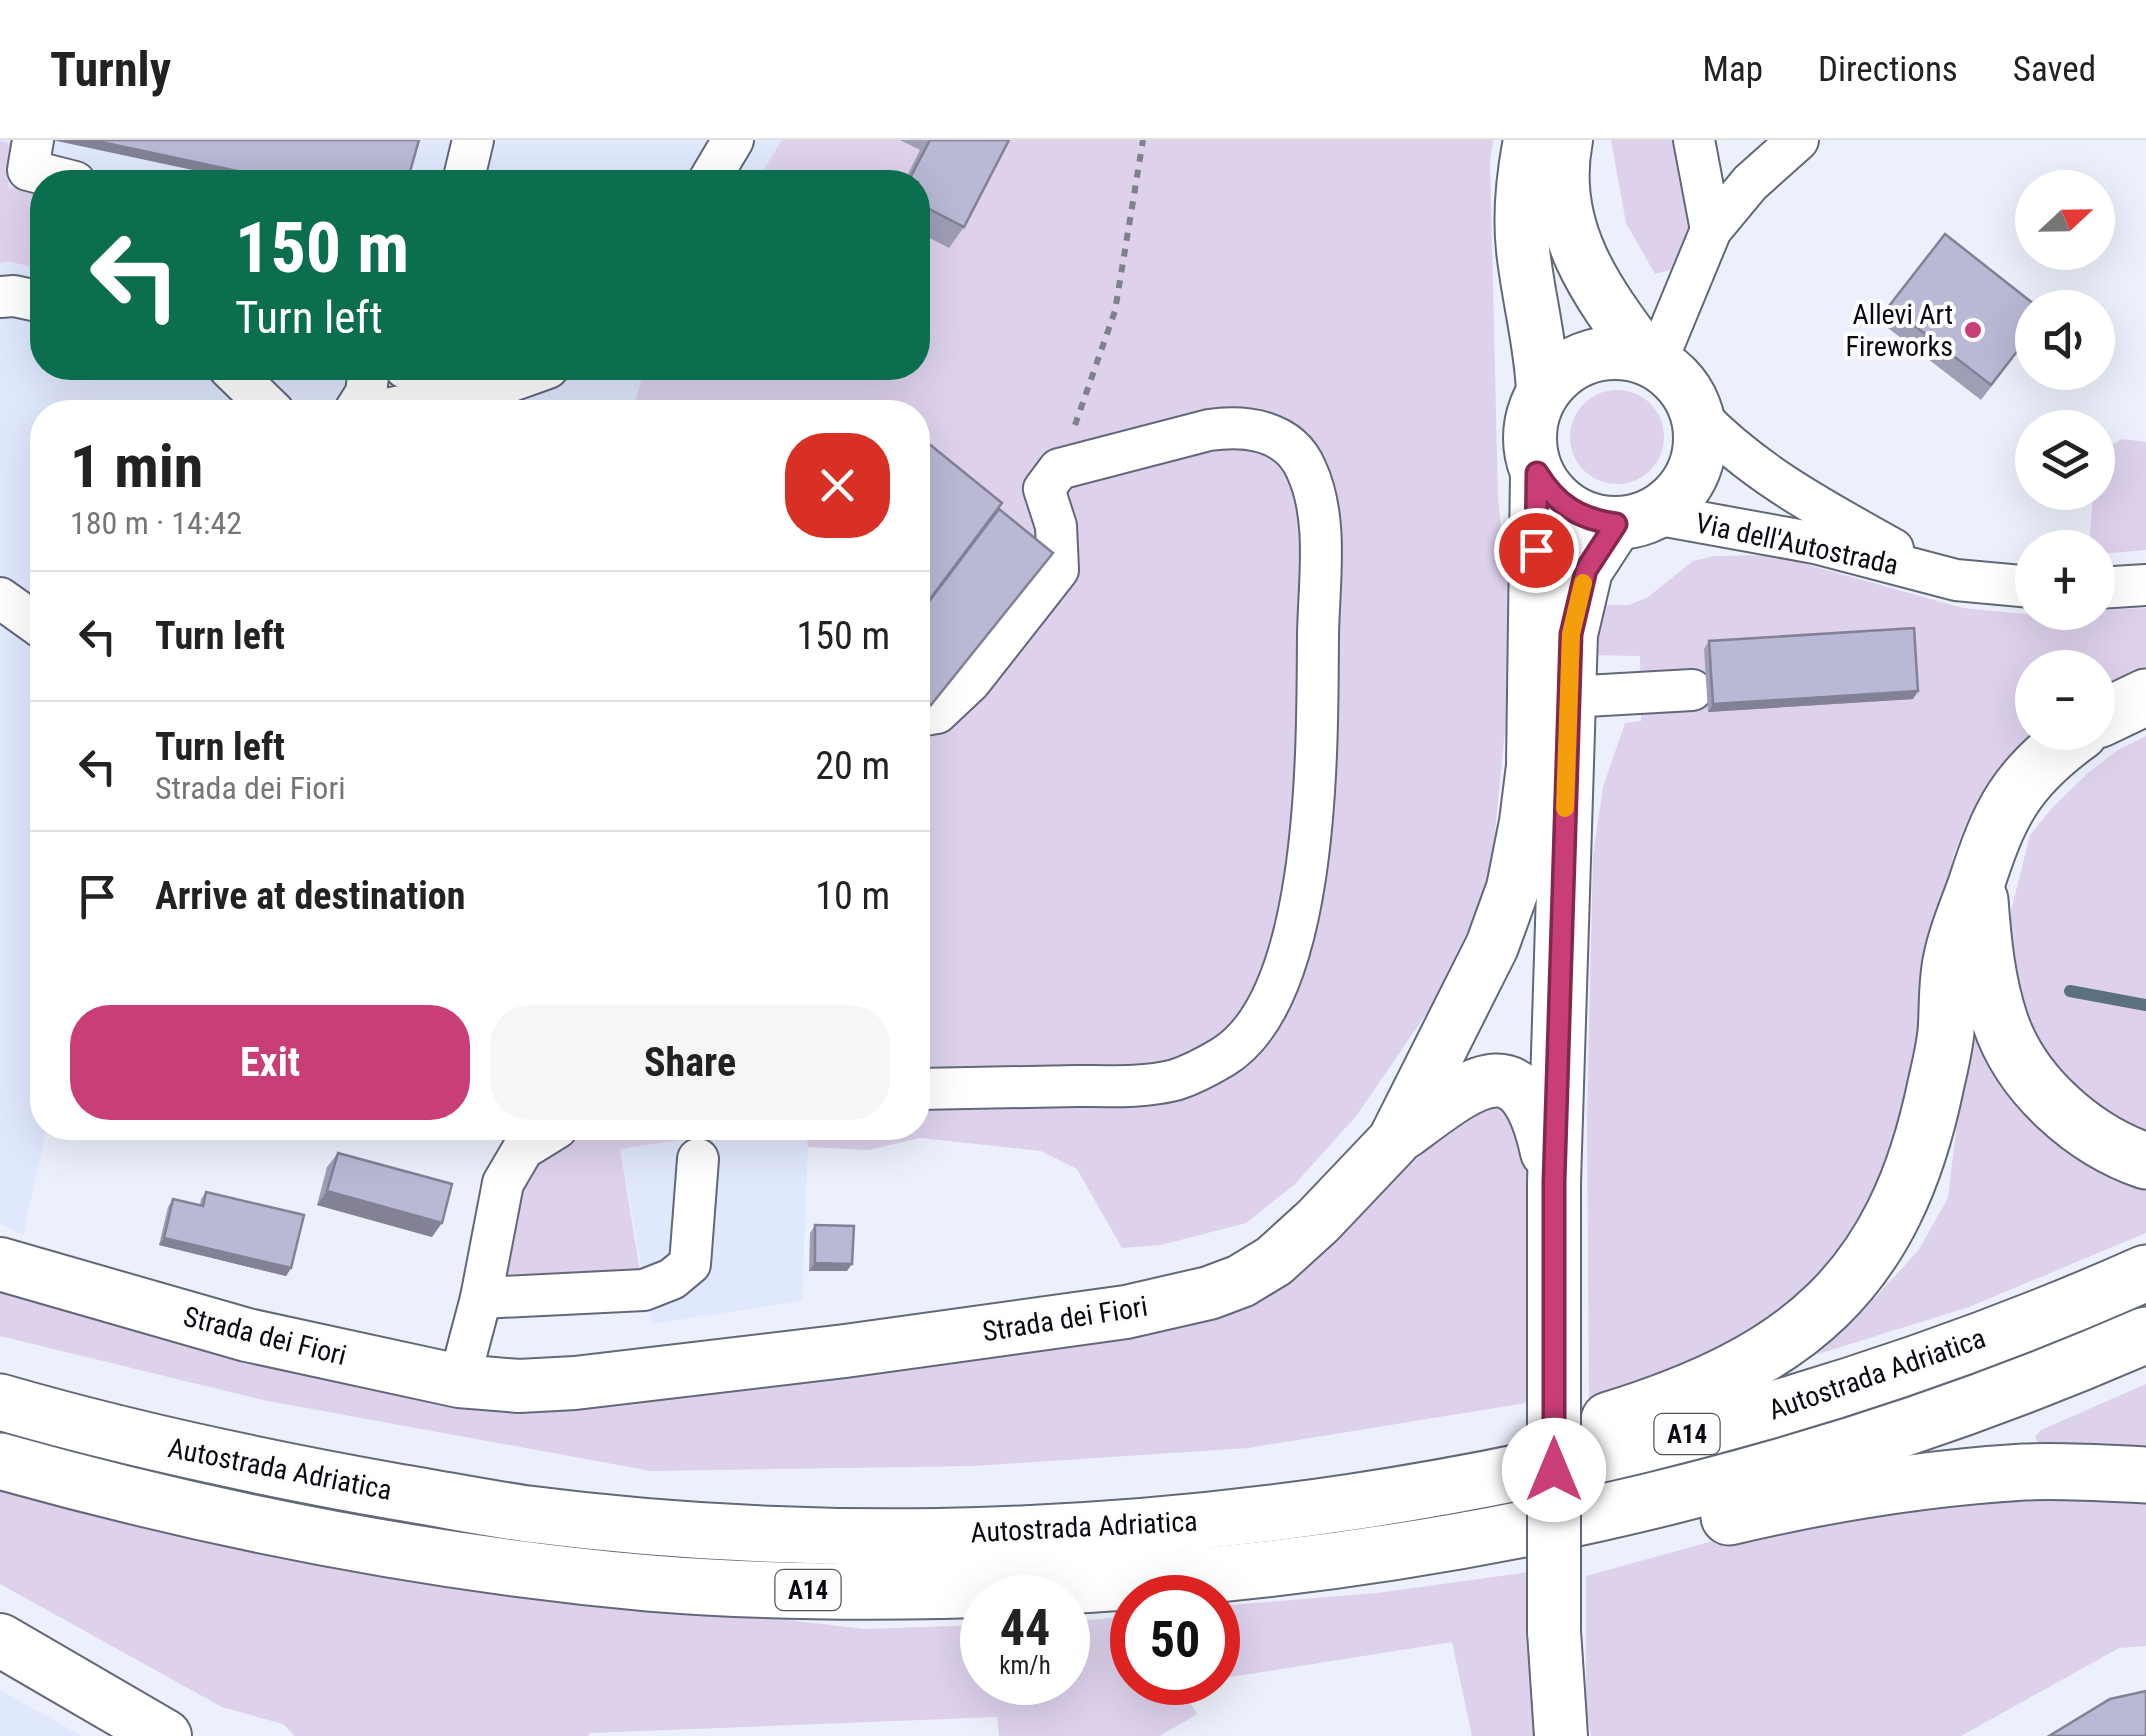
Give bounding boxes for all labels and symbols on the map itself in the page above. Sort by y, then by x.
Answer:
north arrow [2015,170,2115,270]
place label: Allevi Art Fireworks [1846,298,1953,363]
marker: Allevi Art Fireworks [1962,319,1984,341]
street label: Via dell'Autostrada [1693,506,1901,582]
pin [1494,508,1579,593]
street label: Strada dei Fiori [980,1290,1150,1348]
street label: Strada dei Fiori [180,1300,350,1372]
street label: Autostrada Adriatica [1764,1321,1990,1427]
road number: A14 [1654,1414,1720,1454]
position arrow [1502,1418,1606,1522]
street label: Autostrada Adriatica [165,1431,395,1507]
street label: Autostrada Adriatica [970,1505,1198,1549]
road number: A14 [776,1570,840,1610]
speed limit sign: 50 [1110,1575,1240,1705]

